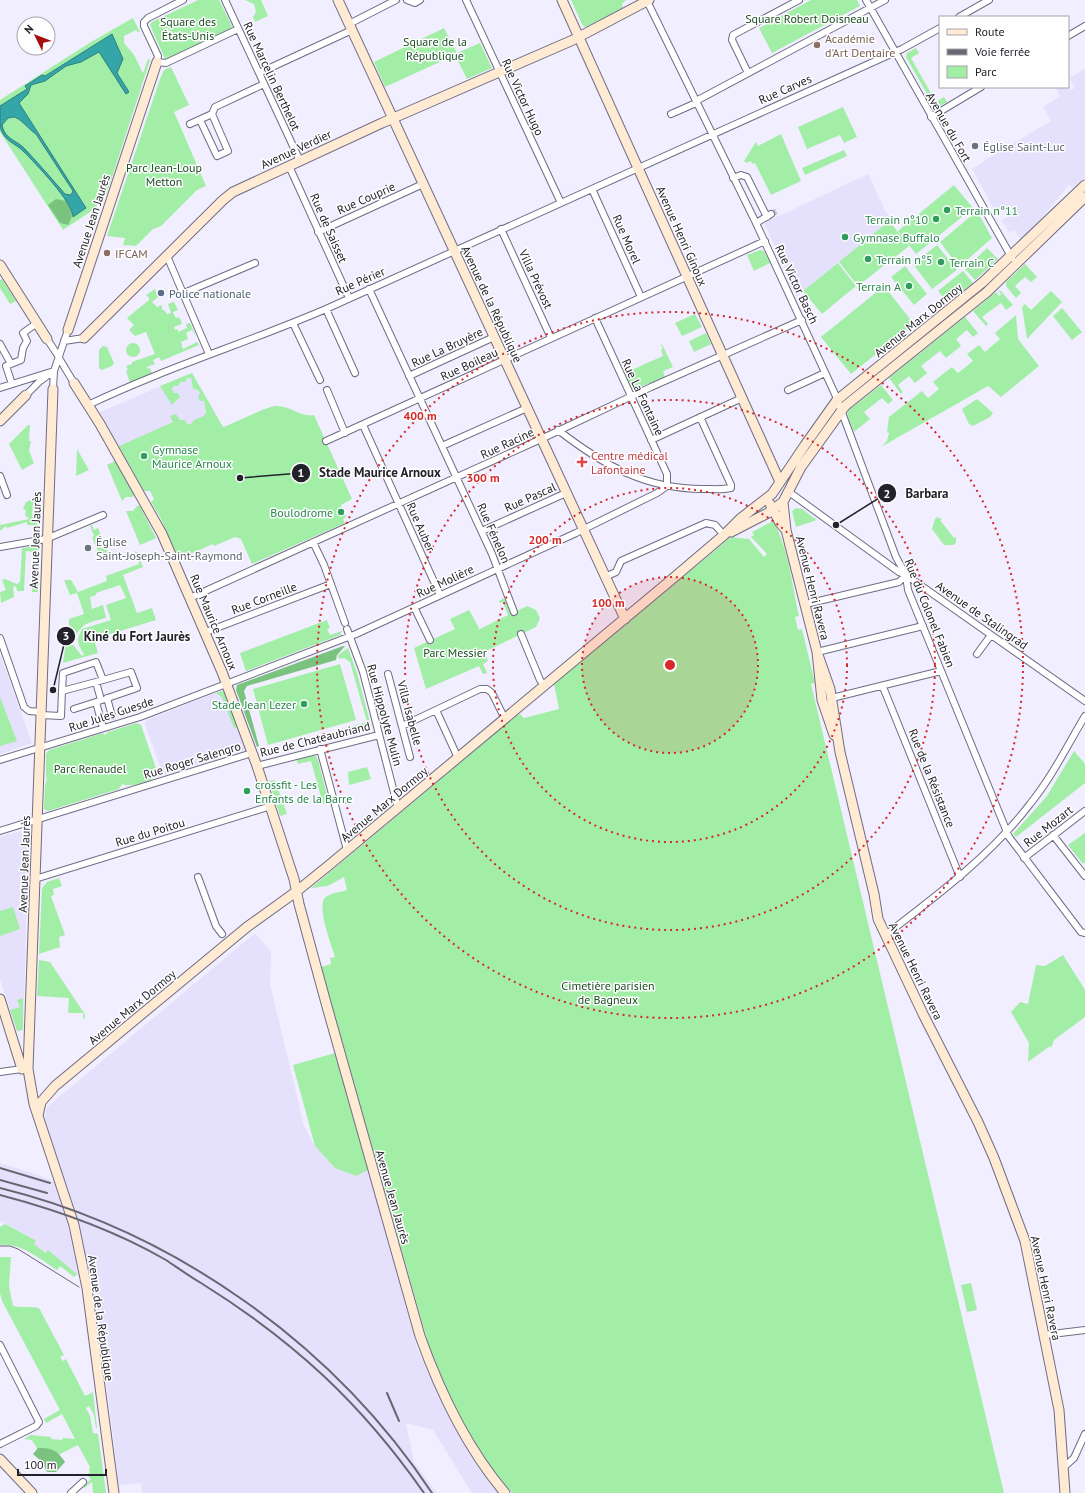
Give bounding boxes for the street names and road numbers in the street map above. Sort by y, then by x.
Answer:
street label: Rue Marcelin Berthelot [240,19,304,133]
street label: Rue Victor Hugo [499,56,547,138]
street label: Rue Carves [756,71,814,107]
street label: Avenue du Fort [923,89,975,165]
street label: Avenue Verdier [258,126,334,172]
street label: Avenue Jean Jaurès [69,172,113,270]
street label: Rue Couprie [335,179,397,217]
street label: Avenue Henri Ginoux [653,184,711,288]
street label: Rue de Saisset [307,191,351,265]
street label: Rue Morel [609,212,645,266]
street label: Rue Victor Basch [772,242,822,326]
street label: Avenue de la République [458,243,526,365]
street label: Villa Prévost [515,246,556,311]
street label: Rue Périer [333,263,387,299]
street label: Avenue Marx Dormoy [871,280,965,360]
street label: Rue La Bruyère [409,324,485,370]
street label: Rue Boileau [438,344,500,384]
street label: Rue La Fontaine [619,356,667,438]
street label: Rue Racine [478,424,536,462]
street label: Rue Pascal [502,479,559,515]
street label: Avenue Jean Jaurès [26,491,44,589]
street label: Rue Auber [403,500,439,554]
street label: Rue Fénelon [474,501,514,565]
street label: Avenue Henri Ravera [793,534,833,642]
street label: Rue du Colonel Fabien [901,557,959,669]
street label: Rue Molière [414,561,476,601]
street label: Rue Maurice Arnoux [187,572,241,672]
street label: Avenue de Stalingrad [933,578,1031,652]
street label: Rue Corneille [229,579,299,617]
street label: Rue Hippolyte Mulin [364,662,406,768]
street label: Villa Isabelle [394,678,426,747]
street label: Rue Jules Guesde [67,693,155,735]
street label: Rue de Chateaubriand [258,718,372,760]
street label: Rue de la Résistance [905,727,959,829]
street label: Rue Roger Salengro [141,738,243,782]
street label: Avenue Marx Dormoy [337,763,431,845]
street label: Rue Mozart [1020,802,1076,850]
street label: Rue du Poitou [114,814,186,850]
street label: Avenue Jean Jaurès [15,815,33,913]
street label: Avenue Henri Ravera [886,920,946,1022]
street label: Avenue Marx Dormoy [85,966,179,1048]
street label: Avenue Jean Jaurès [372,1148,414,1246]
street label: Avenue Henri Ravera [1028,1234,1064,1342]
street label: Avenue de la République [85,1254,117,1382]

